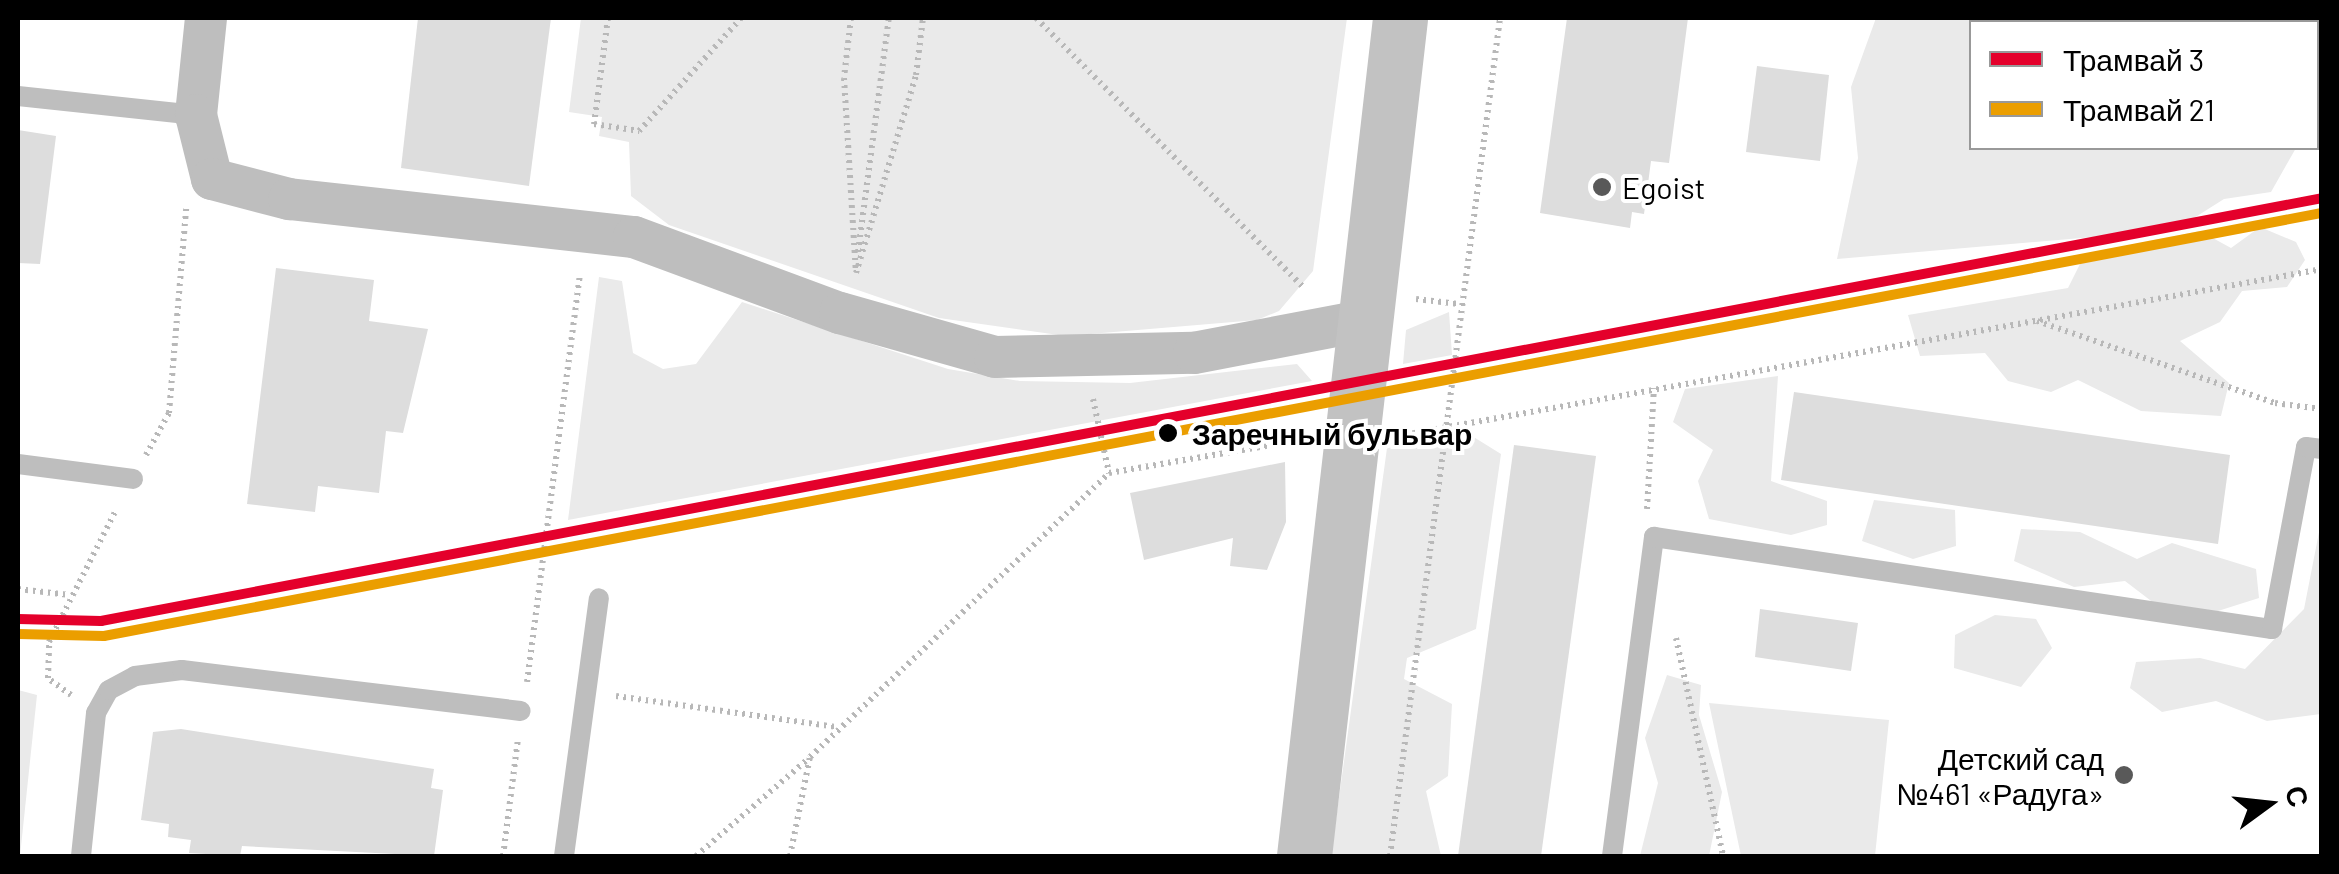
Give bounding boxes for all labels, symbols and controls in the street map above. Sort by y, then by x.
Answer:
legend [1969,20,2319,150]
text: Трамвай 3 [2063,41,2204,77]
text: Трамвай 21 [2063,91,2215,127]
place label: Egoist [1622,169,1706,205]
marker: Egoist [1591,176,1613,198]
place label: Заречный бульвар [1192,415,1472,451]
marker: Заречный бульвар [1153,418,1183,448]
place label: Детский сад №461 «Радуга» [1896,740,2104,810]
north arrow [2219,754,2319,854]
marker: Детский сад №461 «Радуга» [2113,764,2135,786]
text: С [2279,782,2317,810]

